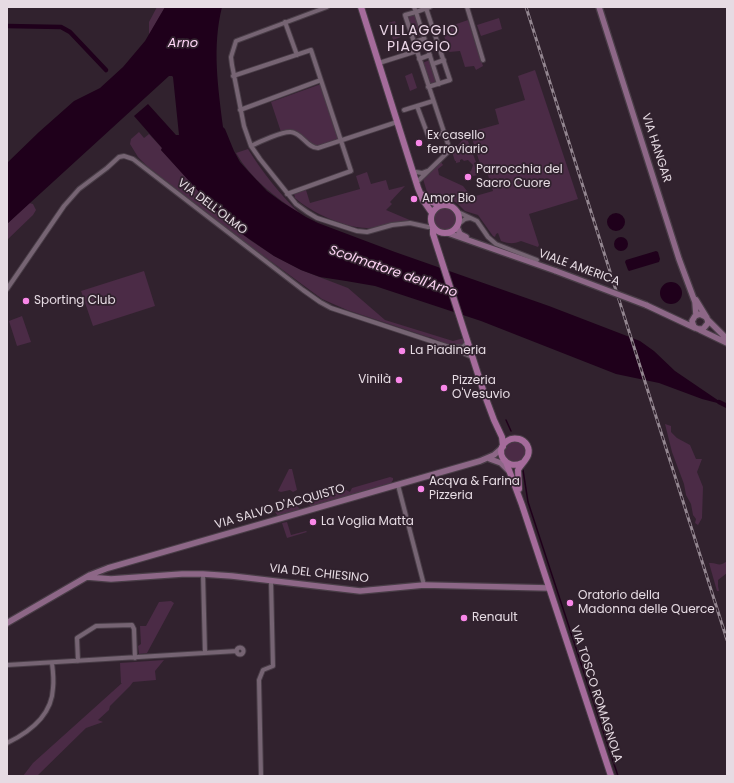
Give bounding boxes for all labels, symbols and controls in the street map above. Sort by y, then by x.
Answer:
district label: VILLAGGIO PIAGGIO [379,23,459,56]
water label: Arno [168,36,198,52]
street label: VIA HANGAR [638,112,674,184]
place label: Ex casello ferroviario [427,129,488,157]
marker: Ex casello ferroviario [414,138,424,148]
place label: Parrocchia del Sacro Cuore [476,163,563,191]
marker: Parrocchia del Sacro Cuore [463,172,473,182]
street label: VIA DELL'OLMO [174,176,250,238]
place label: Amor Bio [422,192,476,206]
marker: Amor Bio [409,194,419,204]
water label: Scolmatore dell'Arno [327,243,459,301]
street label: VIALE AMERICA [536,247,622,289]
place label: Sporting Club [34,294,116,308]
marker: Sporting Club [21,296,31,306]
place label: La Piadineria [410,344,486,358]
marker: La Piadineria [397,346,407,356]
place label: Vinilà [358,373,391,387]
place label: Pizzeria O'Vesuvio [452,374,510,402]
marker: Vinilà [394,375,404,385]
marker: Pizzeria O'Vesuvio [439,383,449,393]
place label: Acqva & Farina Pizzeria [429,475,520,503]
street label: VIA SALVO D'ACQUISTO [213,482,347,532]
marker: Acqva & Farina Pizzeria [416,484,426,494]
place label: La Voglia Matta [321,515,414,529]
marker: La Voglia Matta [308,517,318,527]
street label: VIA DEL CHIESINO [269,562,369,586]
place label: Oratorio della Madonna delle Querce [578,589,715,617]
marker: Oratorio della Madonna delle Querce [565,598,575,608]
place label: Renault [472,611,518,625]
marker: Renault [459,613,469,623]
street label: VIA TOSCO ROMAGNOLA [567,624,625,764]

